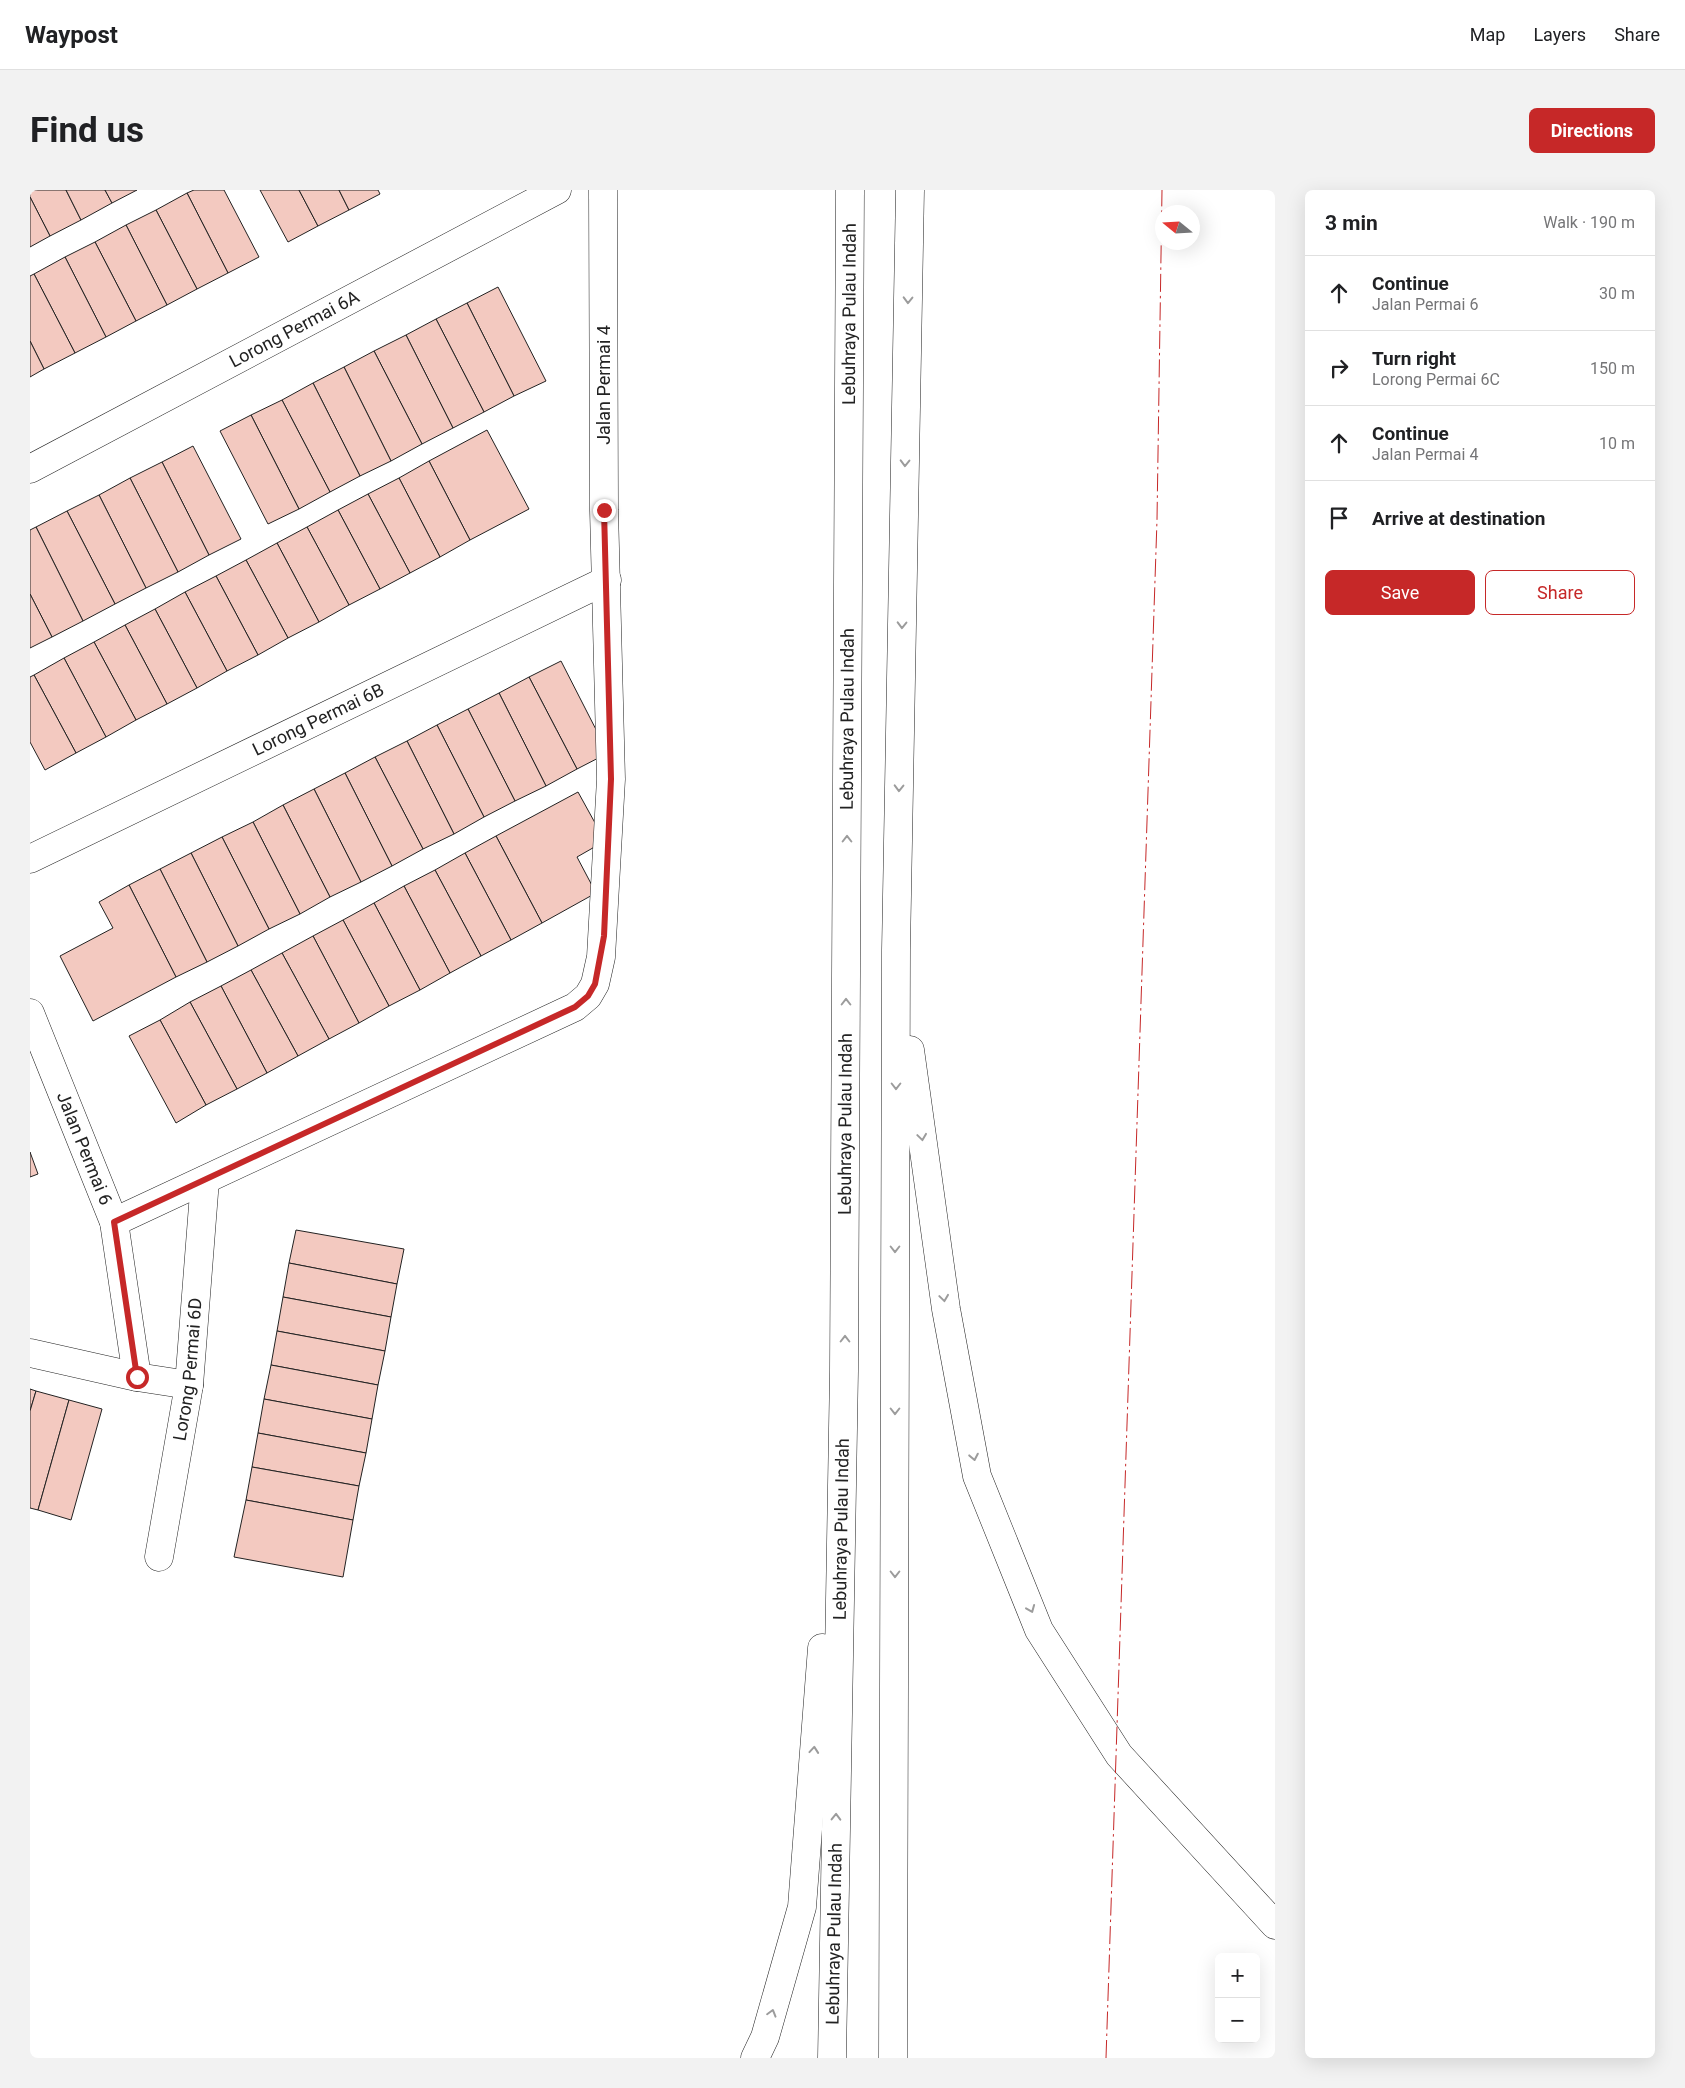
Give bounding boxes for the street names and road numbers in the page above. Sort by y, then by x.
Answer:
street label: Lebuhraya Pulau Indah [838,223,860,405]
street label: Lorong Permai 6A [226,286,363,372]
street label: Jalan Permai 4 [593,325,614,445]
street label: Lebuhraya Pulau Indah [836,628,858,810]
street label: Lorong Permai 6B [249,679,387,760]
street label: Lebuhraya Pulau Indah [834,1033,856,1215]
street label: Jalan Permai 6 [53,1089,117,1208]
street label: Lorong Permai 6D [168,1297,206,1442]
street label: Lebuhraya Pulau Indah [829,1438,853,1620]
street label: Lebuhraya Pulau Indah [822,1843,846,2025]

